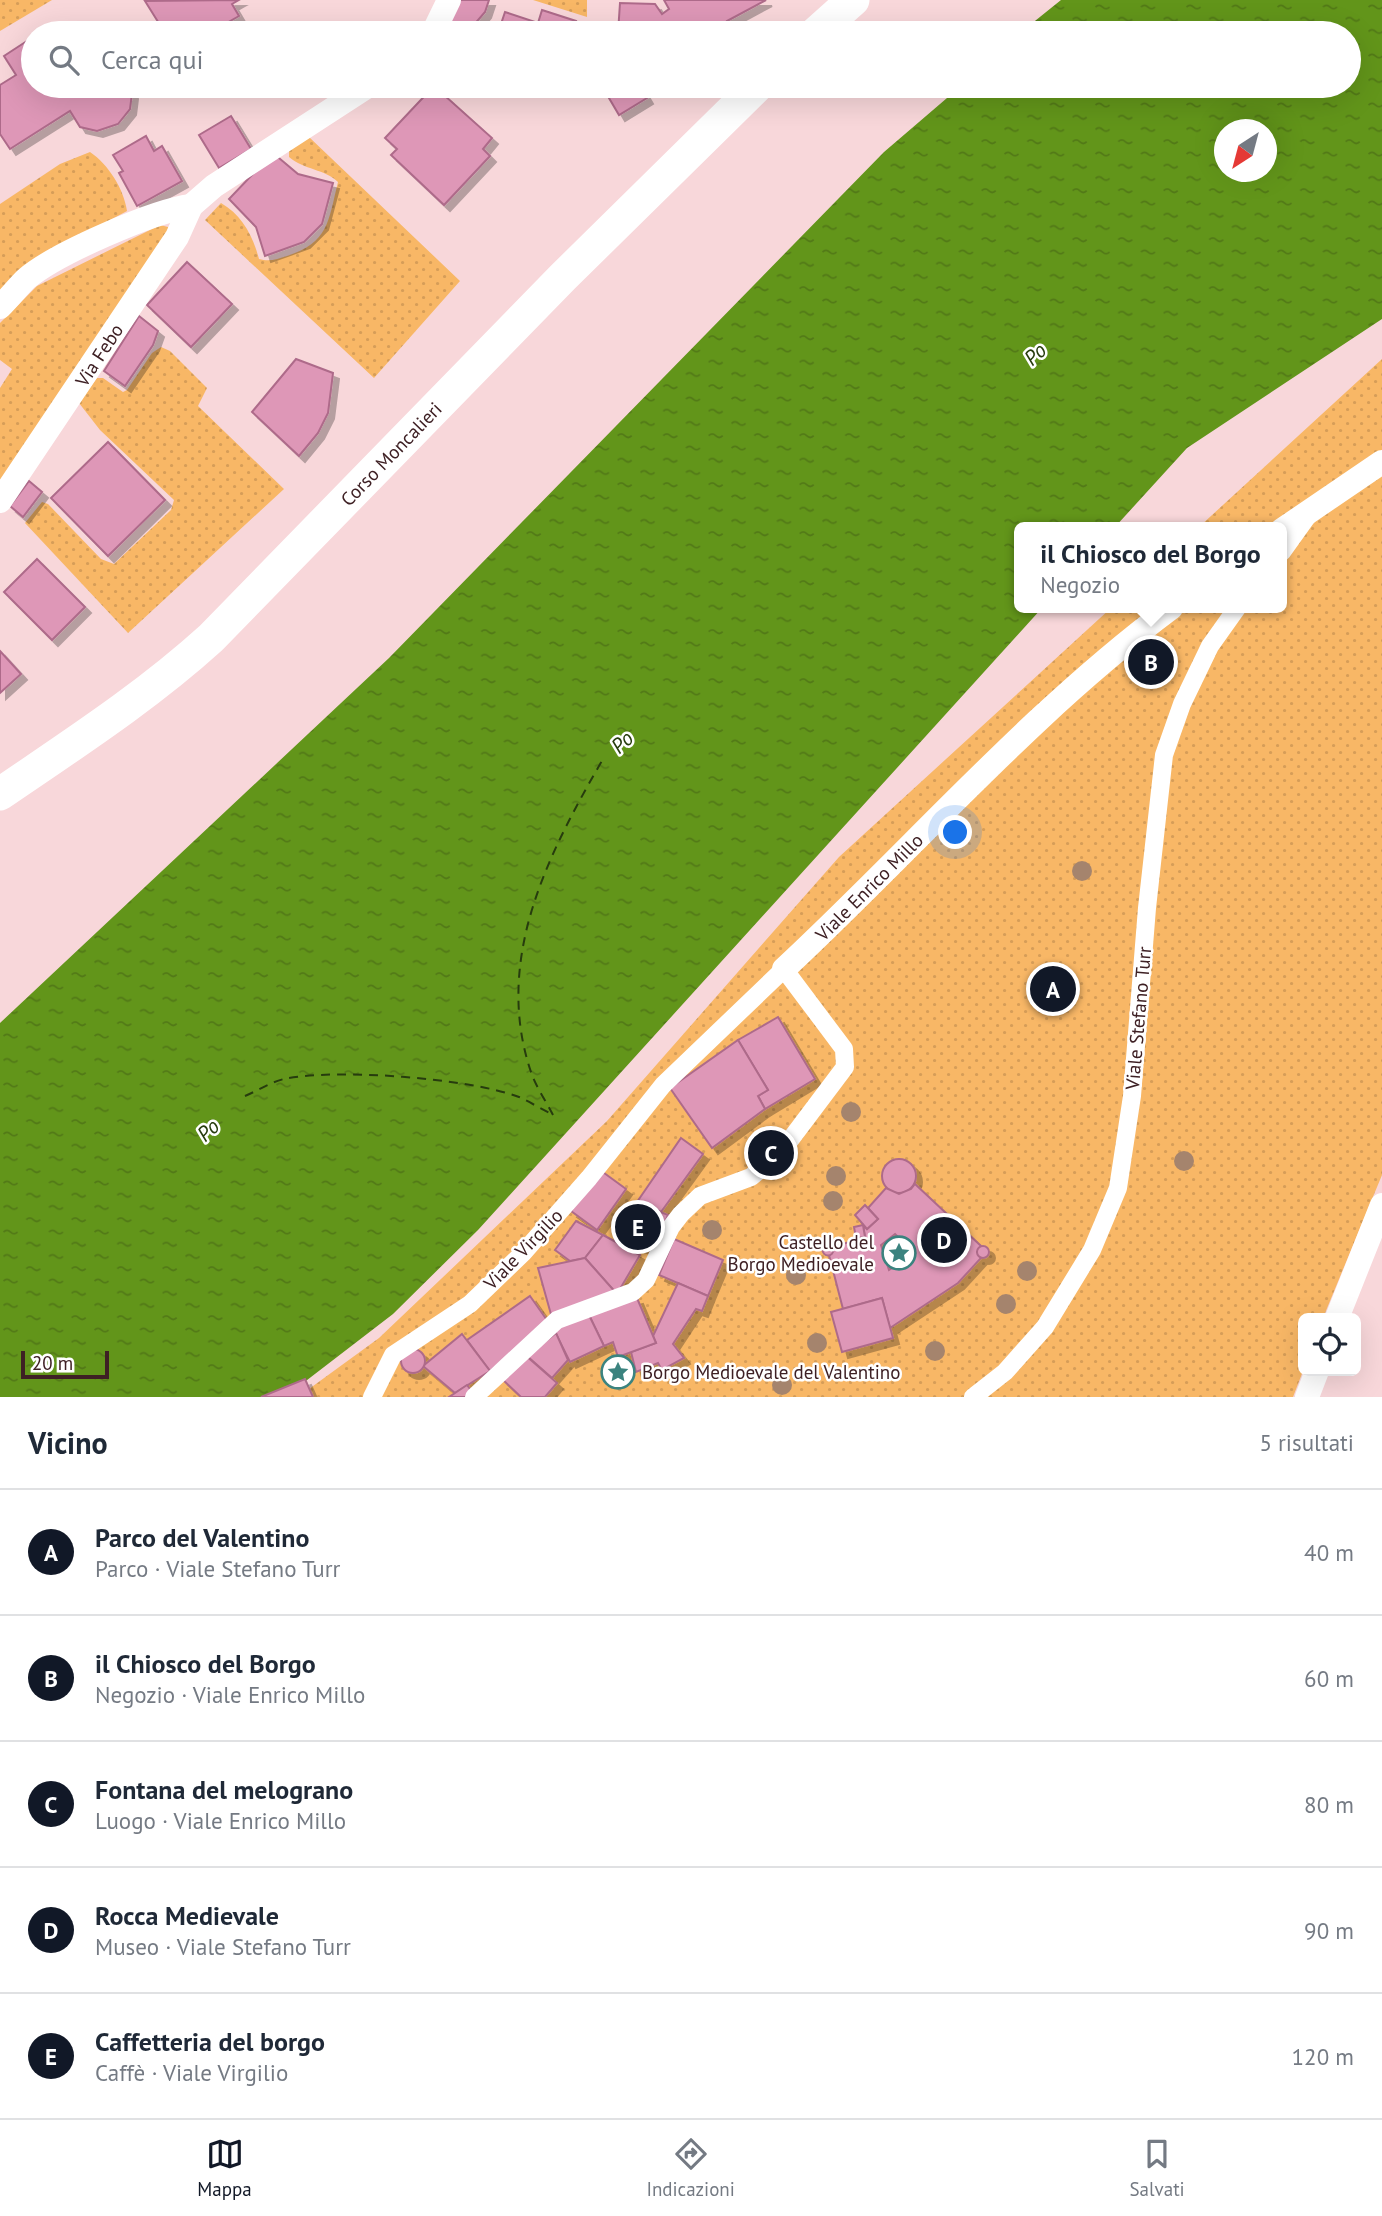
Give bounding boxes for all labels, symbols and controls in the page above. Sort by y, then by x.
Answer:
search box [21,21,1361,98]
icon: search [45,41,83,79]
text: Cerca qui [101,43,204,76]
north arrow [1214,119,1277,182]
street label: Via Febo [69,319,128,392]
water label: Po [1018,337,1052,371]
street label: Corso Moncalieri [335,397,447,511]
popup [1014,522,1287,613]
text: il Chiosco del Borgo [1040,537,1261,570]
text: Negozio [1040,570,1120,599]
pin: B [1128,636,1174,688]
water label: Po [605,725,639,759]
your location [938,815,972,849]
street label: Viale Enrico Millo [809,828,928,947]
street label: Viale Stefano Turr [1120,945,1156,1092]
pin: A [1030,963,1076,1015]
water label: Po [191,1113,225,1147]
pin: C [748,1127,794,1179]
pin: E [615,1201,661,1253]
street label: Viale Virgilio [478,1203,568,1295]
pin: D [921,1214,967,1266]
place label: Castello del Borgo Medioevale [728,1230,874,1276]
place icon: Castello del Borgo Medioevale [880,1234,918,1272]
map controls [1298,1313,1361,1376]
button: locate [1298,1313,1361,1376]
scale bar [21,1348,108,1380]
text: 20 m [32,1351,73,1375]
place icon: Borgo Medioevale del Valentino [599,1353,637,1391]
place label: Borgo Medioevale del Valentino [642,1360,900,1384]
text: Vicino [28,1423,108,1462]
text: 5 risultati [1259,1428,1354,1457]
text: Parco del Valentino [95,1521,309,1554]
text: A [44,1538,58,1567]
text: 40 m [1304,1538,1354,1567]
text: Parco · Viale Stefano Turr [95,1554,340,1583]
text: il Chiosco del Borgo [95,1647,316,1680]
text: B [44,1664,58,1693]
text: 60 m [1304,1664,1354,1693]
text: Negozio · Viale Enrico Millo [95,1680,365,1709]
text: Fontana del melograno [95,1773,353,1806]
text: C [45,1790,57,1819]
text: 80 m [1304,1790,1354,1819]
text: Luogo · Viale Enrico Millo [95,1806,346,1835]
text: Rocca Medievale [95,1899,279,1932]
text: D [44,1916,58,1945]
text: 90 m [1304,1916,1354,1945]
text: Museo · Viale Stefano Turr [95,1932,351,1961]
text: Caffetteria del borgo [95,2025,325,2058]
text: E [45,2042,57,2071]
text: 120 m [1292,2042,1354,2071]
text: Caffè · Viale Virgilio [95,2058,288,2087]
tab: Mappa [197,2135,252,2201]
tab: Indicazioni [646,2135,735,2201]
tab: Salvati [1129,2135,1185,2201]

